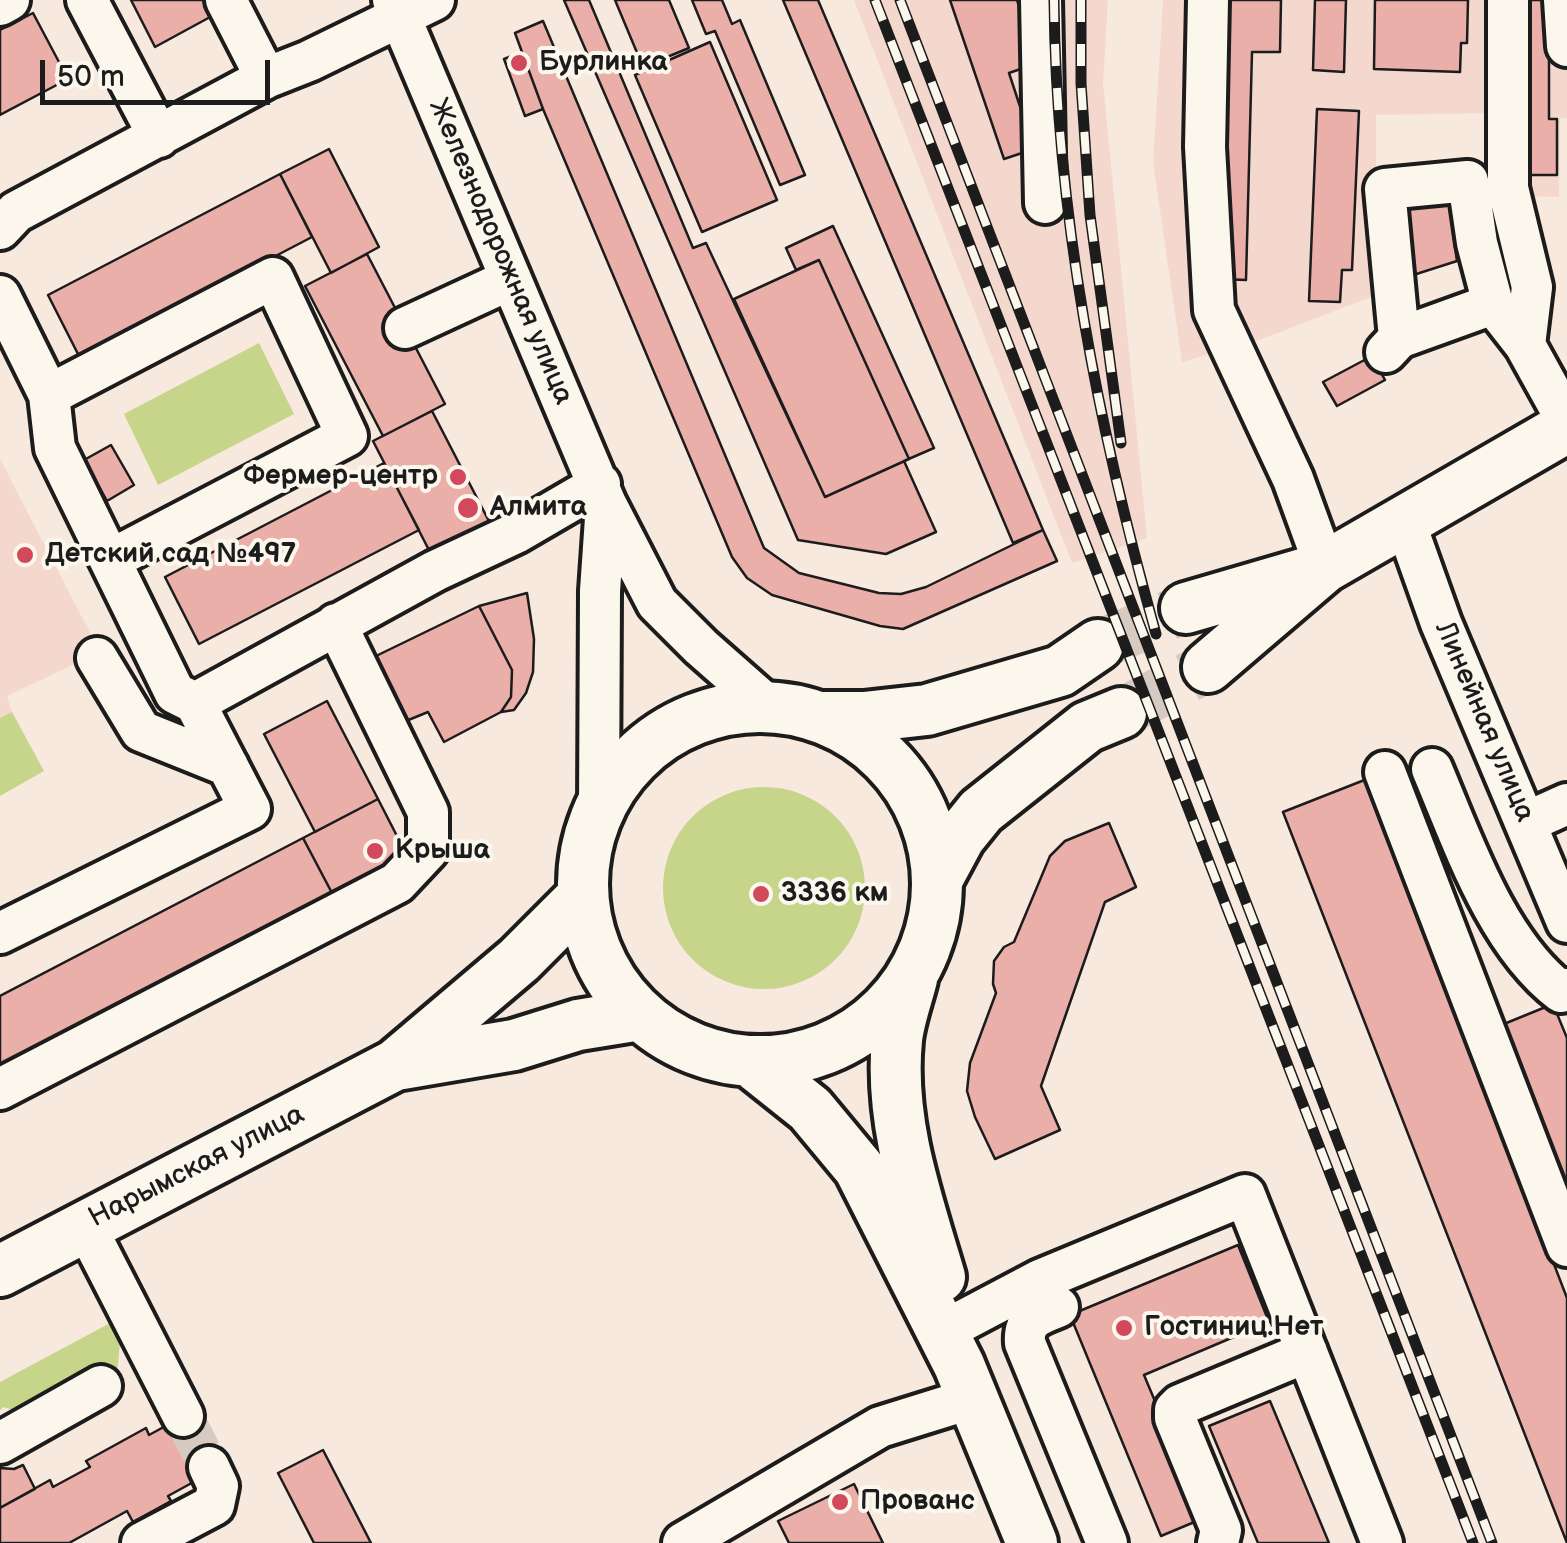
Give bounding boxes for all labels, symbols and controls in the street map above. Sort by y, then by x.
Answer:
scale bar [45,40,275,102]
place label: Бурлинка [539,46,668,80]
marker: Бурлинка [508,52,530,74]
text: 50 m [57,59,125,95]
street label: Железнодорожная улица [420,94,580,410]
place label: Фермер-центр [244,460,438,494]
marker: Фермер-центр [447,466,469,488]
place label: Алмита [490,491,587,525]
marker: Алмита [455,495,481,521]
place label: Детский сад №497 [45,538,296,572]
marker: Детский сад №497 [14,544,36,566]
street label: Линейная улица [1427,617,1541,827]
place label: Крыша [395,834,490,868]
marker: Крыша [364,840,386,862]
place label: 3336 км [781,877,888,911]
marker: 3336 км [750,883,772,905]
street label: Нарымская улица [84,1098,310,1236]
place label: Гостиниц.Нет [1144,1311,1323,1345]
marker: Гостиниц.Нет [1113,1317,1135,1339]
place label: Прованс [860,1485,975,1519]
marker: Прованс [829,1491,851,1513]

